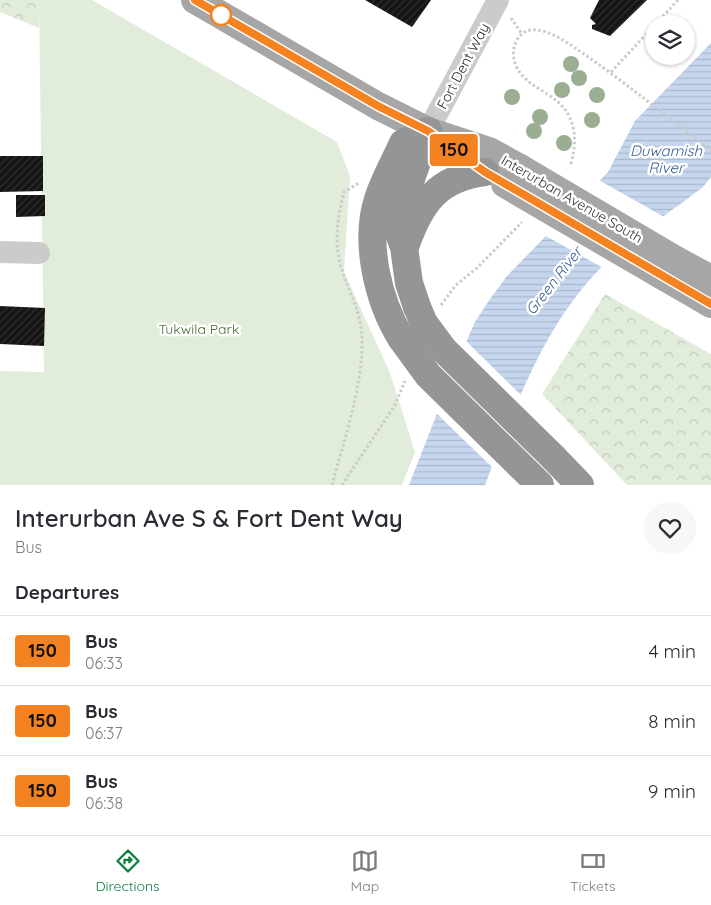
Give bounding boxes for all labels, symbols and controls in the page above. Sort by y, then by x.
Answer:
unlabelled marker [210,4,232,26]
map controls [645,15,695,65]
button: layers [645,15,695,65]
street label: Fort Dent Way [433,20,493,112]
line badge: 150 [425,134,483,166]
text: 150 [440,138,468,161]
water label: Duwamish River [630,141,703,177]
street label: Interurban Avenue South [498,151,646,247]
water label: Green River [521,241,587,318]
park label: Tukwila Park [159,320,239,338]
button: heart [644,502,696,554]
text: Interurban Ave S & Fort Dent Way [15,503,403,533]
text: Bus [15,537,42,557]
text: Departures [15,580,119,604]
text: Bus [85,629,118,653]
text: 150 [28,639,57,662]
text: 4 min [648,639,696,663]
text: 06:33 [85,653,123,673]
text: Bus [85,699,118,723]
text: 150 [28,709,57,732]
text: 8 min [648,709,696,733]
text: 06:37 [85,723,123,743]
text: Bus [85,769,118,793]
text: 150 [28,779,57,802]
text: 9 min [648,779,696,803]
text: 06:38 [85,793,123,813]
tab: Directions [95,847,160,895]
tab: Map [351,847,379,895]
tab: Tickets [570,847,615,895]

